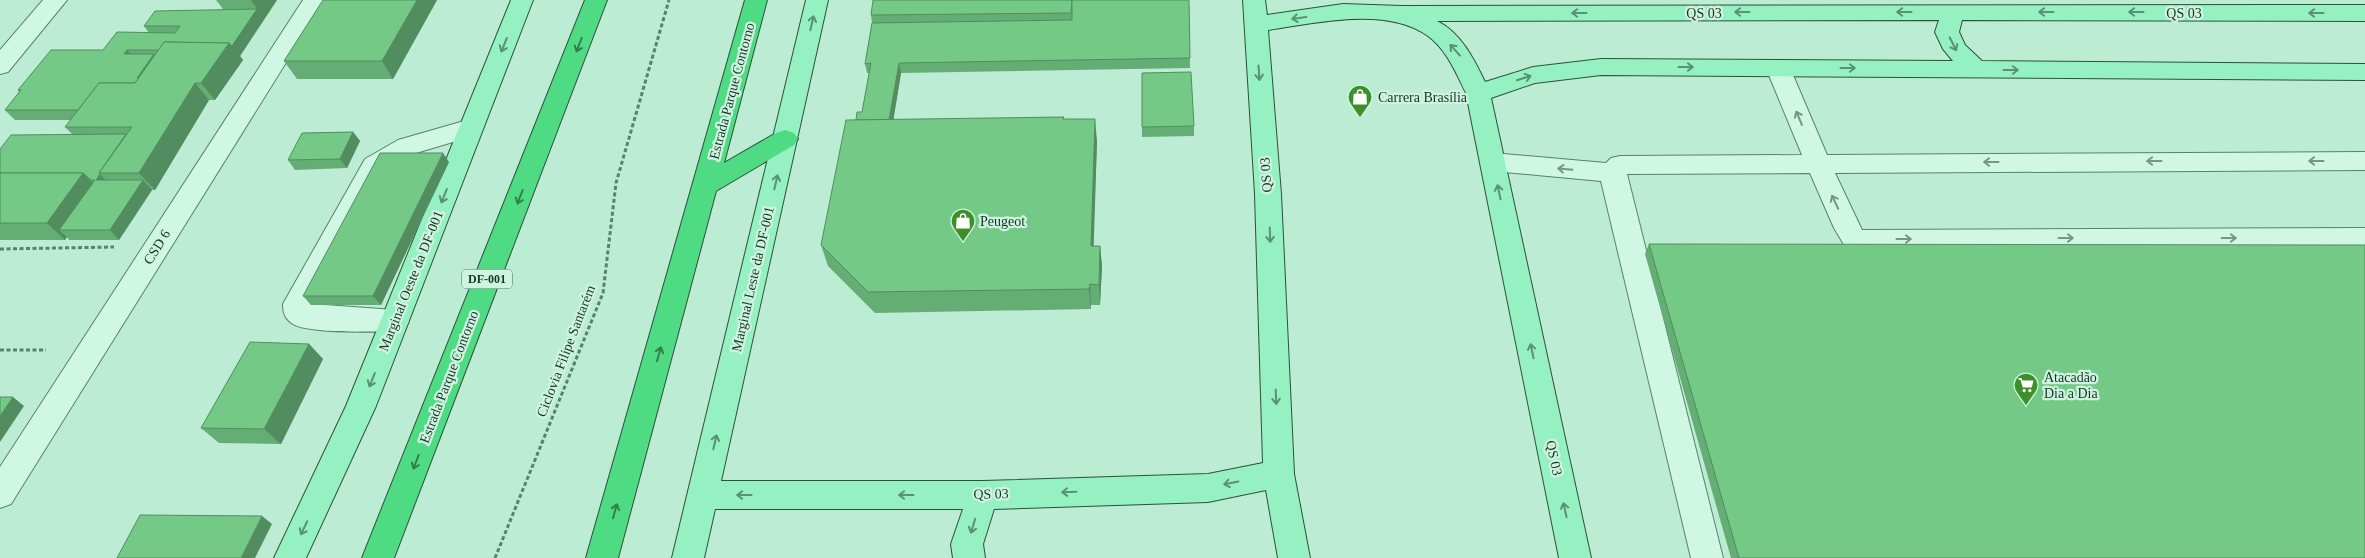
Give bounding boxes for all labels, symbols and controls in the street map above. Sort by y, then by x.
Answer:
street label: QS 03 [1686,6,1722,21]
street label: QS 03 [2166,6,2202,21]
one-way arrow [1734,7,1750,17]
one-way arrow [1897,7,1913,17]
one-way arrow [2038,7,2054,17]
one-way arrow [2129,7,2145,17]
one-way arrow [1572,8,1588,18]
one-way arrow [2309,8,2325,18]
one-way arrow [1292,13,1308,23]
one-way arrow [808,16,817,32]
street label: Estrada Parque Contorno [707,21,757,161]
one-way arrow [1949,36,1958,51]
one-way arrow [499,37,508,52]
one-way arrow [574,37,583,53]
one-way arrow [1449,44,1461,57]
one-way arrow [1678,62,1694,72]
one-way arrow [1840,63,1856,73]
one-way arrow [1254,64,1264,80]
one-way arrow [2002,65,2019,75]
one-way arrow [1516,73,1532,83]
shop icon: Carrera Brasília [1347,84,1373,118]
place label: Carrera Brasília [1378,90,1468,105]
one-way arrow [1793,111,1803,126]
one-way arrow [2146,156,2162,166]
one-way arrow [2309,156,2325,166]
street label: QS 03 [1257,157,1275,193]
one-way arrow [1984,157,2000,167]
one-way arrow [1557,164,1573,174]
one-way arrow [772,174,781,190]
one-way arrow [1494,184,1503,200]
one-way arrow [439,189,448,204]
one-way arrow [514,189,524,204]
one-way arrow [1830,195,1840,210]
street label: Marginal Leste da DF-001 [729,205,777,353]
shop icon: Peugeot [950,208,976,242]
street label: Marginal Oeste da DF-001 [376,209,446,353]
place label: Peugeot [980,214,1025,229]
one-way arrow [1265,226,1274,242]
street label: CSD 6 [141,227,173,267]
one-way arrow [2058,233,2074,243]
one-way arrow [2220,233,2237,243]
one-way arrow [1896,234,1912,244]
road number: DF-001 [462,270,512,288]
street label: Ciclovia Filipe Santarém [534,283,598,419]
street label: Estrada Parque Contorno [417,309,481,445]
one-way arrow [1527,344,1536,360]
one-way arrow [654,347,664,363]
place label: Atacadão Dia a Dia [2044,370,2098,401]
one-way arrow [366,372,376,387]
supermarket icon: Atacadão Dia a Dia [2013,372,2039,406]
one-way arrow [1271,389,1280,405]
one-way arrow [711,435,720,451]
street label: QS 03 [1543,439,1565,477]
one-way arrow [411,454,420,469]
one-way arrow [1223,479,1239,488]
street label: QS 03 [973,486,1009,502]
one-way arrow [1061,487,1078,497]
one-way arrow [736,490,752,500]
one-way arrow [899,490,915,500]
one-way arrow [611,503,621,519]
one-way arrow [1560,503,1569,519]
one-way arrow [968,518,977,533]
one-way arrow [299,520,309,535]

